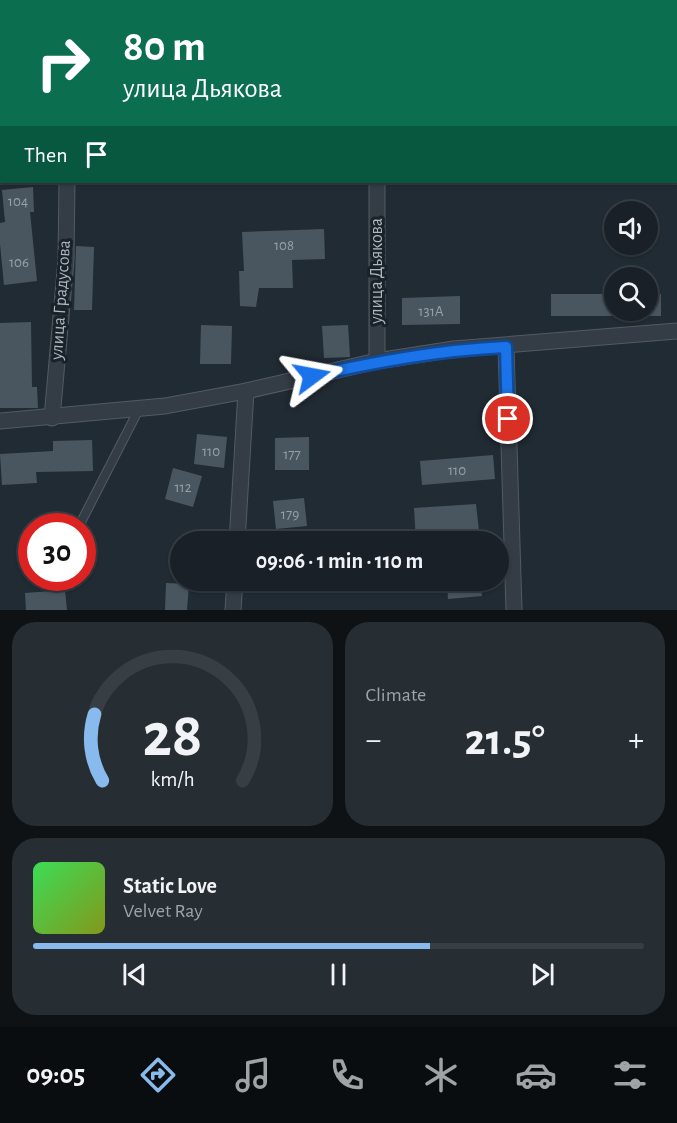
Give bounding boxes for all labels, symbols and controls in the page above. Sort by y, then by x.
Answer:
icon: right [24,24,102,102]
text: 80 m [123,26,206,68]
text: улица Дьякова [123,75,282,102]
icon: arrive [80,138,113,171]
text: Then [24,144,68,166]
house number: 104 [8,194,28,209]
map controls [604,201,658,321]
button: sound [604,201,658,255]
street label: улица Дьякова [368,218,386,325]
house number: 108 [274,238,294,253]
street label: улица Градусова [48,240,74,361]
house number: 106 [9,255,29,270]
button: search [604,267,658,321]
house number: 131А [418,304,444,319]
position arrow [280,344,344,408]
pin [482,393,533,444]
icon: arrive [491,402,524,435]
house number: 110 [202,444,220,459]
house number: 177 [283,447,301,462]
house number: 110 [448,463,466,478]
house number: 112 [174,480,192,495]
house number: 179 [281,507,299,522]
speed limit sign: 30 [18,513,96,591]
text: 09:06 · 1 min · 110 m [256,550,423,572]
text: Climate [366,685,426,705]
text: 28 [142,705,202,767]
text: 21.5° [465,718,545,763]
text: − [366,724,381,757]
text: + [628,724,644,757]
text: km/h [150,769,194,790]
text: Static Love [123,875,217,897]
text: Velvet Ray [123,901,203,921]
icon: previous [118,958,151,991]
icon: pause [322,958,355,991]
icon: next [526,958,559,991]
icon: directions [137,1054,179,1096]
icon: music [232,1054,274,1096]
icon: phone [326,1054,368,1096]
icon: climate [420,1054,462,1096]
icon: car [515,1054,557,1096]
icon: filters [609,1054,651,1096]
text: 09:05 [26,1061,85,1088]

